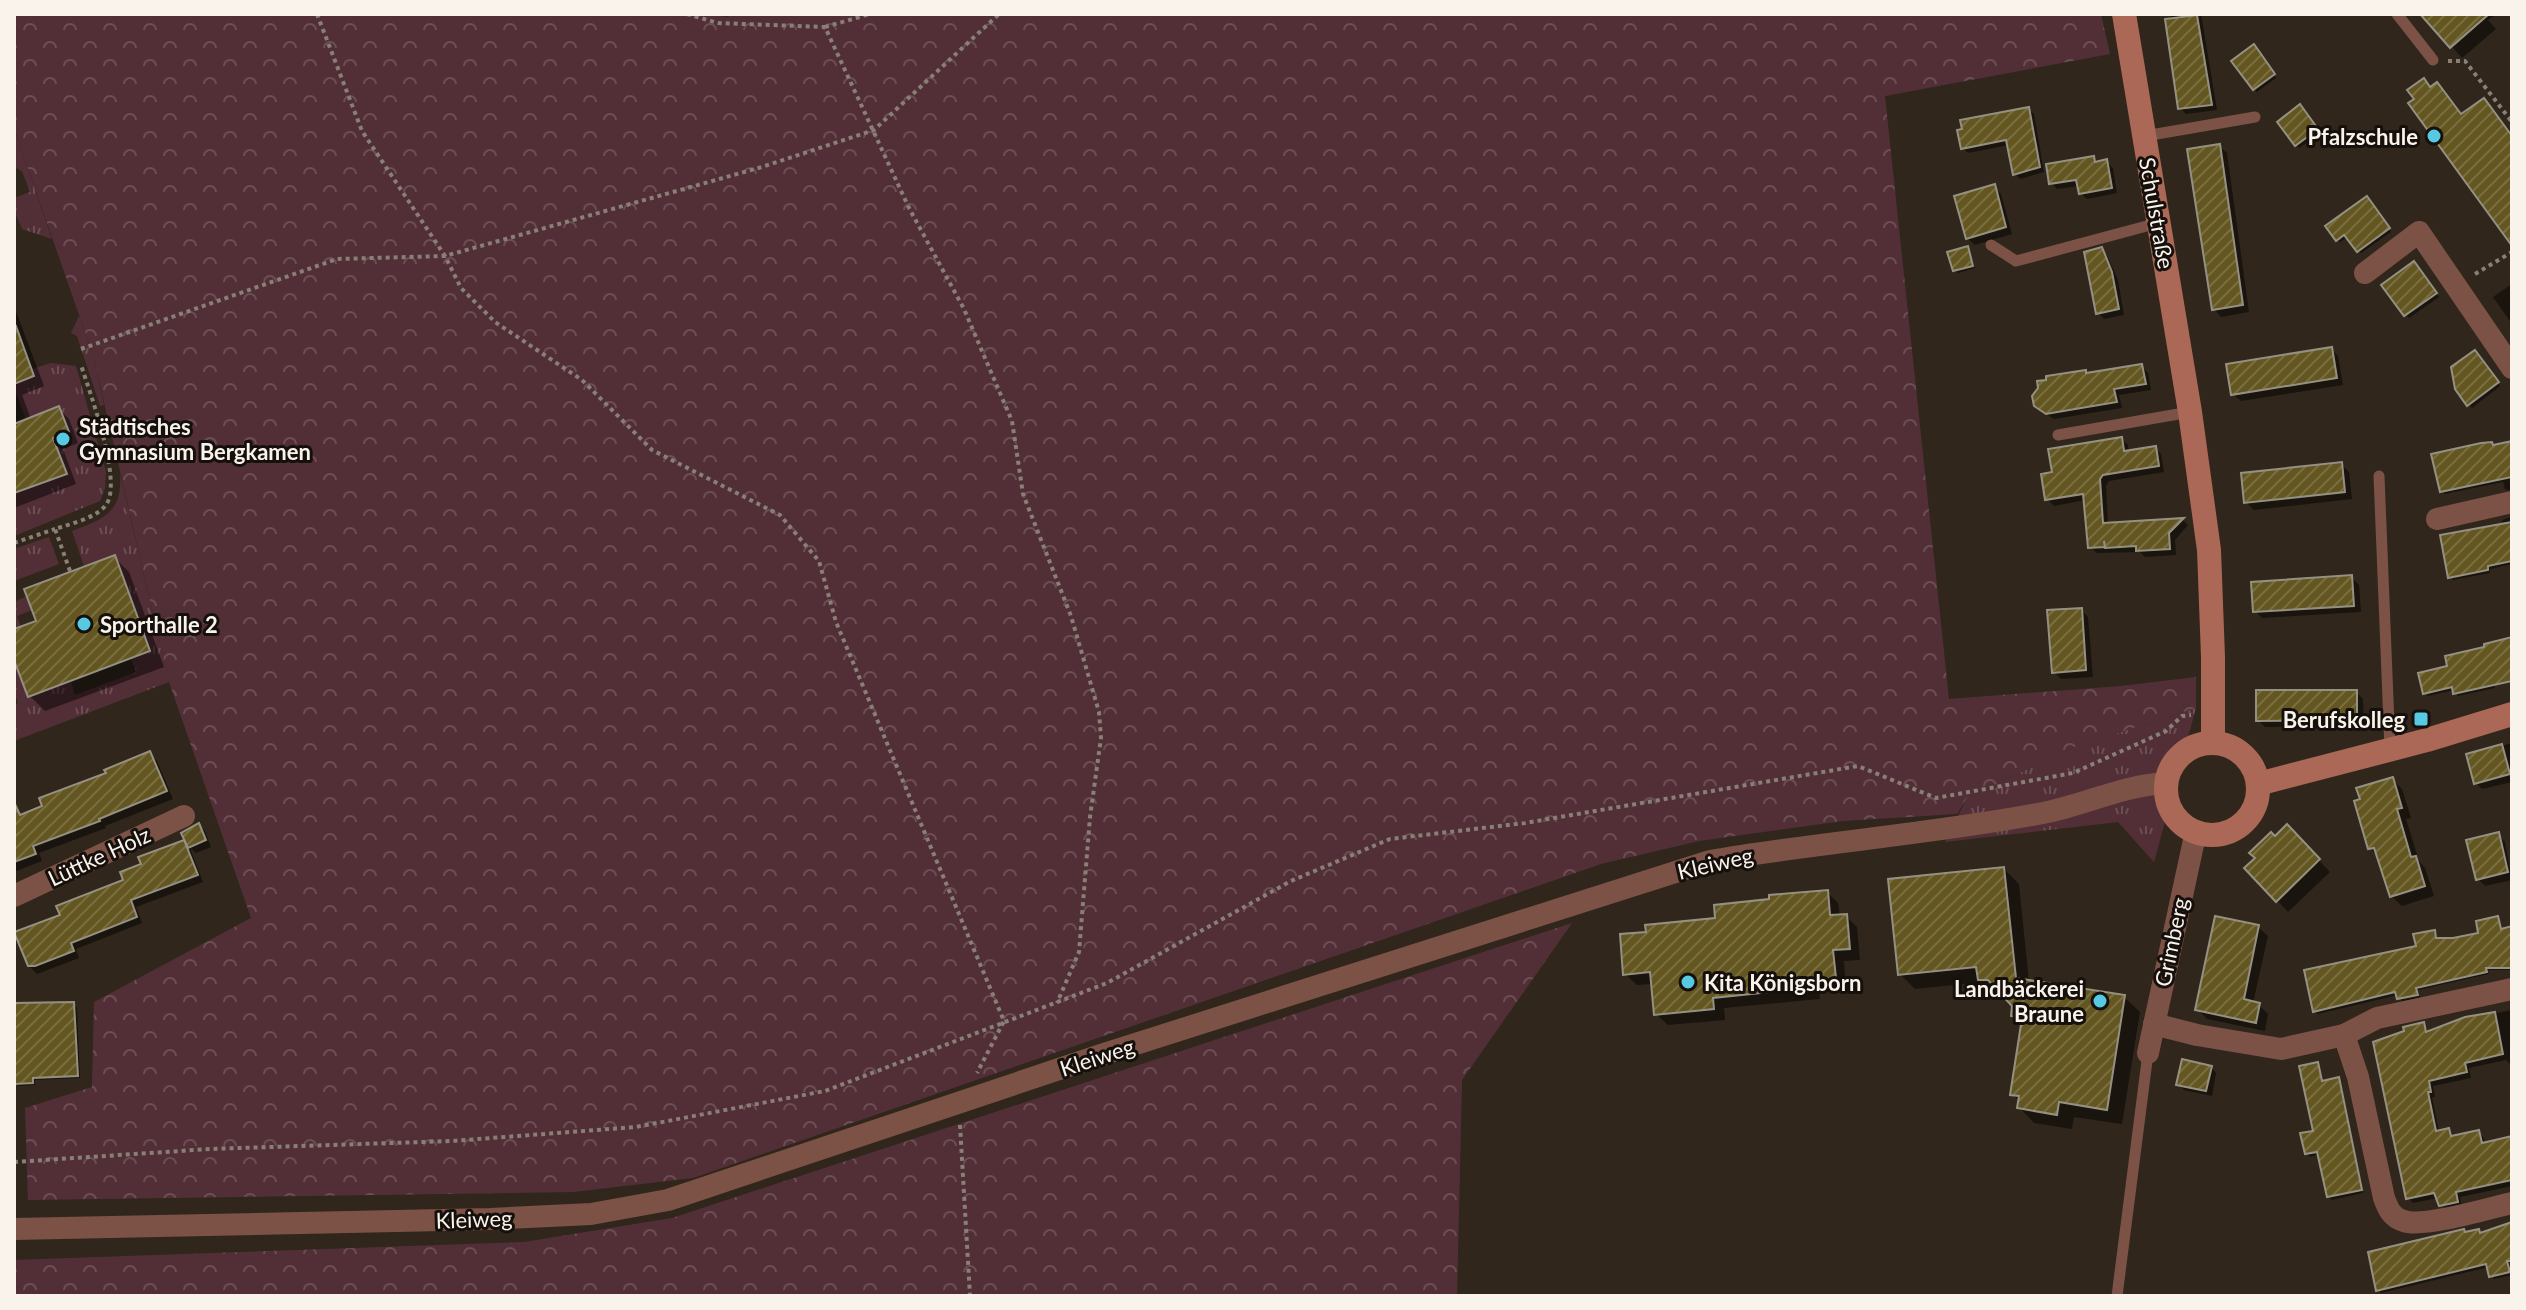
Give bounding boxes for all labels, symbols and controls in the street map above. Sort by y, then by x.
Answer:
place label: Pfalzschule [2307,123,2418,150]
marker: Pfalzschule [2425,127,2443,145]
street label: Schulstraße [2134,155,2180,271]
place label: Städtisches Gymnasium Bergkamen [79,413,311,465]
marker: Städtisches Gymnasium Bergkamen [54,430,72,448]
place label: Sporthalle 2 [100,611,218,638]
marker: Sporthalle 2 [75,615,93,633]
place label: Berufskolleg [2283,706,2405,733]
marker: Berufskolleg [2412,710,2430,728]
street label: Lüttke Holz [44,821,155,891]
street label: Kleiweg [1675,841,1755,885]
street label: Grimberg [2148,895,2194,989]
place label: Kita Königsborn [1704,969,1861,996]
marker: Kita Königsborn [1679,973,1697,991]
place label: Landbäckerei Braune [1954,975,2084,1027]
marker: Landbäckerei Braune [2091,992,2109,1010]
street label: Kleiweg [1056,1032,1138,1082]
street label: Kleiweg [435,1204,513,1234]

